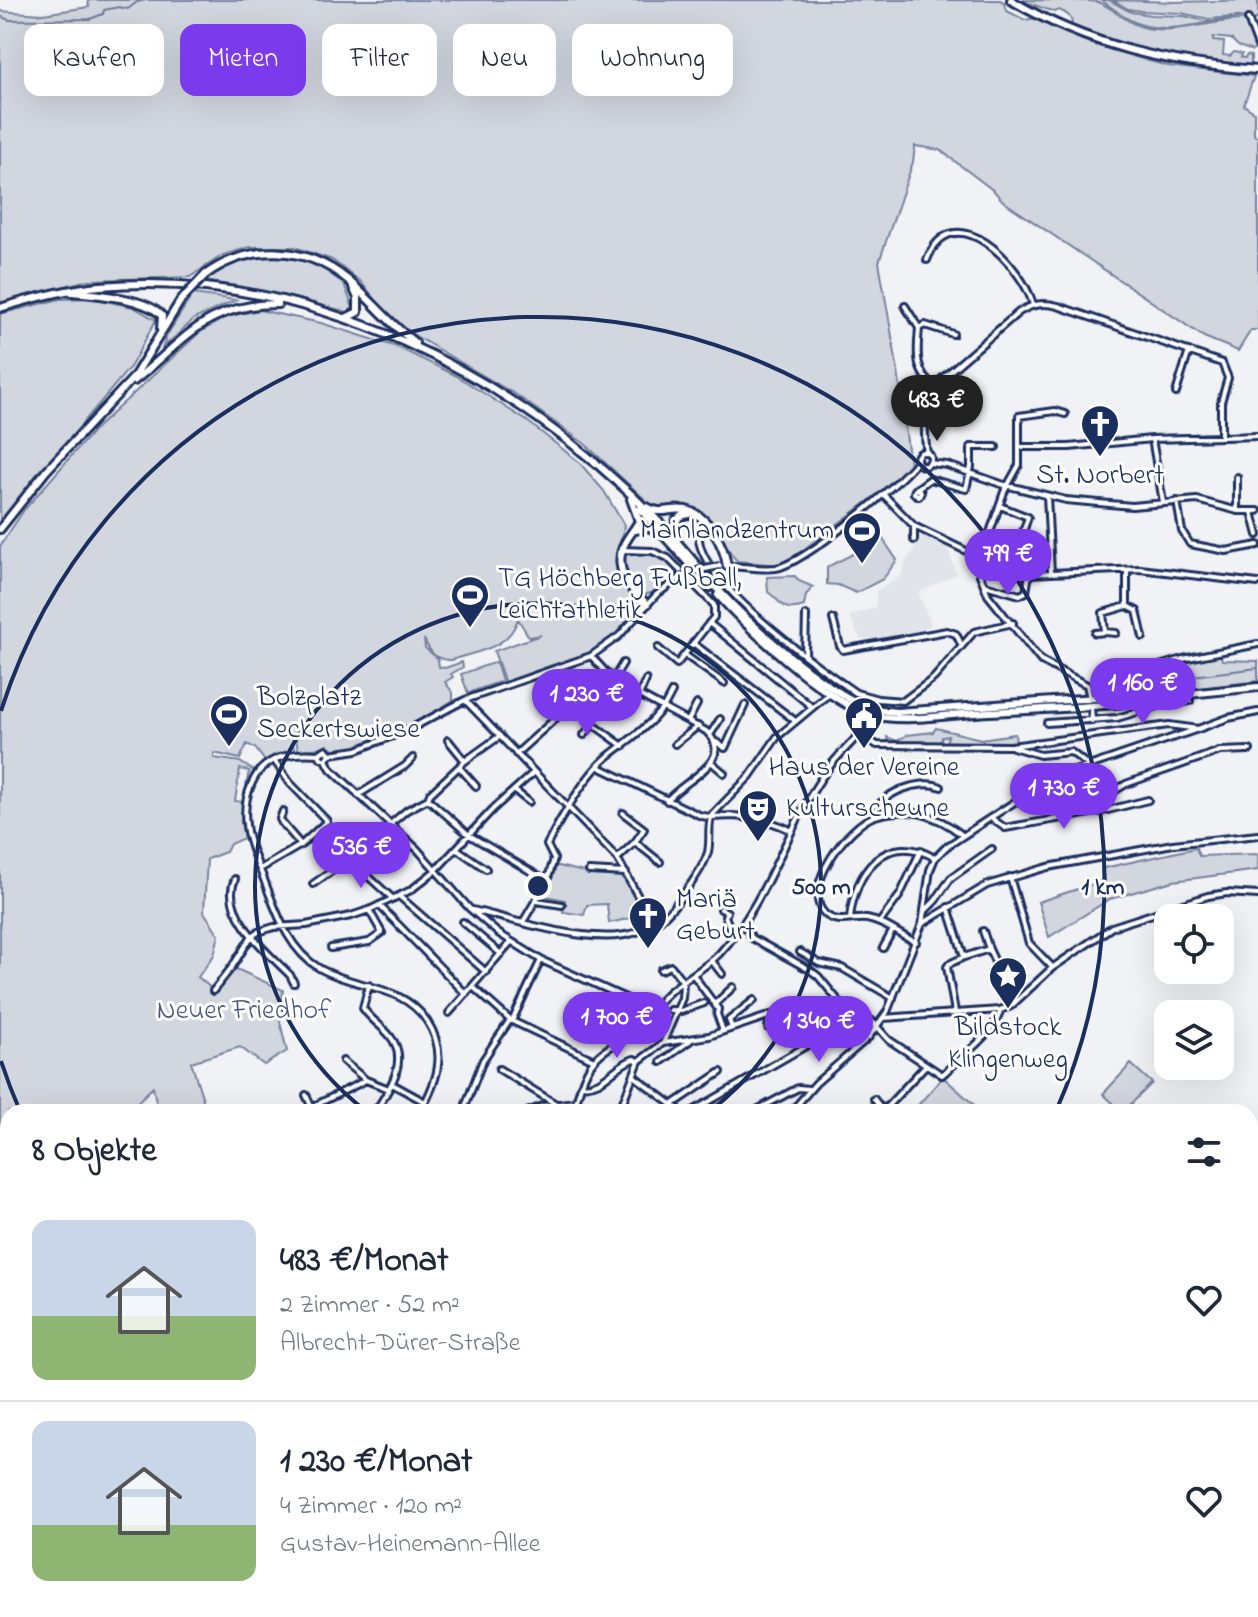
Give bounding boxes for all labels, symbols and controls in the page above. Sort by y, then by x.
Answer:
chip: Kaufen [24,24,164,96]
chip: Mieten [180,24,306,96]
chip: Filter [322,24,437,96]
chip: Neu [453,24,556,96]
chip: Wohnung [572,24,733,96]
pin: 483 € [881,375,993,443]
text: 483 € [909,382,965,420]
church icon: St. Norbert [1079,403,1121,458]
place label: St. Norbert [1036,456,1164,497]
sports icon: Mainlandzentrum [841,510,883,565]
place label: Mainlandzentrum [640,511,834,552]
pin: 799 € [952,529,1064,597]
text: 799 € [983,536,1034,574]
place label: TG Höchberg Fußball, Leichtathletik [498,559,742,632]
sports icon: TG Höchberg Fußball, Leichtathletik [449,574,491,629]
pin: 1 160 € [1069,658,1217,726]
text: 1 160 € [1108,665,1178,703]
pin: 1 230 € [513,669,661,737]
text: 1 230 € [550,676,624,714]
place label: Bolzplatz Seckertswiese [256,678,420,751]
sports icon: Bolzplatz Seckertswiese [208,693,250,748]
public building icon: Haus der Vereine [843,695,885,750]
place label: Haus der Vereine [769,748,960,789]
pin: 1 730 € [990,763,1138,831]
text: 1 730 € [1028,770,1100,808]
theatre icon: Kulturscheune [737,788,779,843]
place label: Kulturscheune [786,789,950,830]
pin: 536 € [305,822,417,890]
text: 536 € [330,829,392,867]
text: 500 m [791,871,851,906]
text: 1 km [1082,871,1125,906]
centre of rings [524,872,552,900]
place label: Mariä Geburt [676,880,755,953]
church icon: Mariä Geburt [627,895,669,950]
map controls [1154,904,1234,1080]
button: locate [1154,904,1234,984]
place icon: Bildstock Klingenweg [987,955,1029,1010]
park label: Neuer Friedhof [157,991,331,1032]
pin: 1 700 € [543,992,691,1060]
pin: 1 340 € [745,996,893,1064]
text: 1 700 € [581,999,653,1037]
button: layers [1154,1000,1234,1080]
text: 1 340 € [783,1003,855,1041]
place label: Bildstock Klingenweg [948,1008,1068,1081]
text: 8 Objekte [32,1127,156,1177]
icon: filters [1182,1130,1226,1174]
text: 483 €/Monat [280,1237,448,1287]
icon: home [96,1252,192,1348]
icon: heart [1182,1278,1226,1322]
text: 2 Zimmer · 52 m² [280,1287,460,1325]
text: Albrecht-Dürer-Straße [280,1325,520,1363]
text: 1 230 €/Monat [280,1438,473,1488]
icon: home [96,1453,192,1549]
icon: heart [1182,1479,1226,1523]
text: 4 Zimmer · 120 m² [280,1488,462,1526]
text: Gustav-Heinemann-Allee [280,1526,540,1564]

